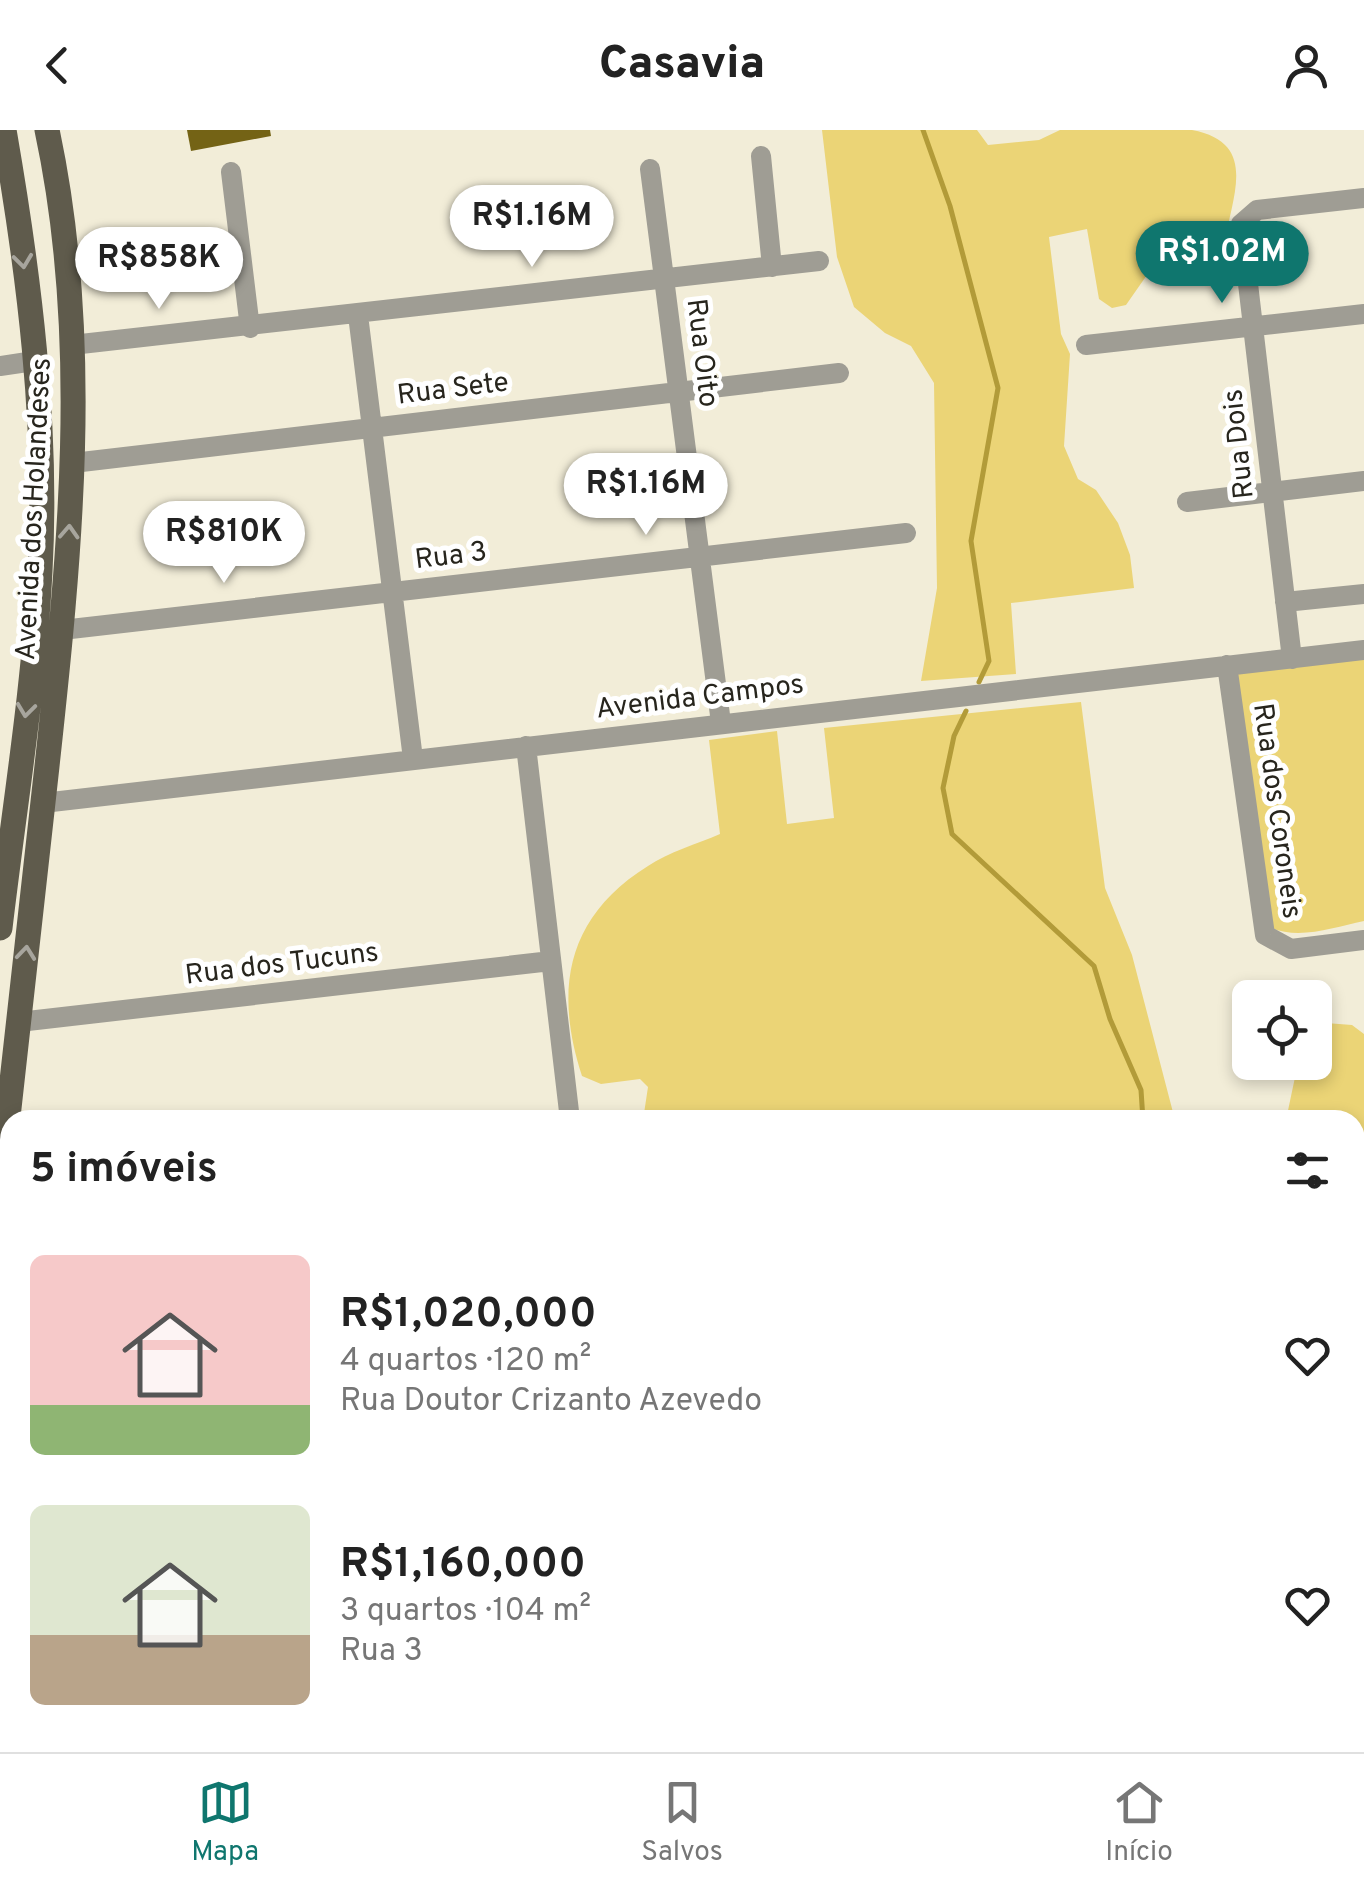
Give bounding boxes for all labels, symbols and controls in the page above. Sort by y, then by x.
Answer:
text: Casavia [599,37,765,94]
icon: back [30,38,85,93]
icon: person [1279,38,1334,93]
pin: R$1.16M [440,185,624,270]
text: R$1.16M [472,197,592,237]
pin: R$1.02M [1130,221,1314,306]
pin: R$858K [78,227,240,312]
text: R$1.02M [1158,233,1286,273]
text: R$858K [97,239,221,279]
one-way arrow [12,253,33,269]
street label: Rua Oito [676,297,726,409]
street label: Avenida dos Holandeses [9,357,61,661]
street label: Rua Sete [395,365,511,415]
street label: Rua Dois [1216,387,1264,501]
pin: R$1.16M [554,453,738,538]
text: R$1.16M [586,465,706,505]
pin: R$810K [143,501,305,586]
text: R$810K [165,513,283,553]
one-way arrow [58,524,79,540]
street label: Rua 3 [413,535,489,579]
street label: Avenida Campos [594,667,806,729]
street label: Rua dos Coroneis [1243,701,1309,921]
one-way arrow [16,702,37,718]
street label: Rua dos Tucuns [183,935,381,995]
one-way arrow [15,945,36,961]
map controls [1232,980,1332,1080]
button: locate [1232,980,1332,1080]
icon: filters [1280,1143,1335,1198]
text: 5 imóveis [30,1144,218,1197]
text: R$1,020,000 [340,1289,597,1342]
icon: home [110,1295,230,1415]
icon: heart [1280,1328,1335,1383]
text: 4 quartos · 120 m² [340,1342,591,1382]
text: Rua Doutor Crizanto Azevedo [340,1382,762,1422]
text: R$1,160,000 [340,1539,586,1592]
icon: home [110,1545,230,1665]
icon: heart [1280,1578,1335,1633]
text: 3 quartos · 104 m² [340,1592,591,1632]
text: Rua 3 [340,1632,423,1672]
tab: Mapa [191,1775,259,1871]
tab: Salvos [641,1775,723,1871]
tab: Início [1105,1775,1173,1871]

